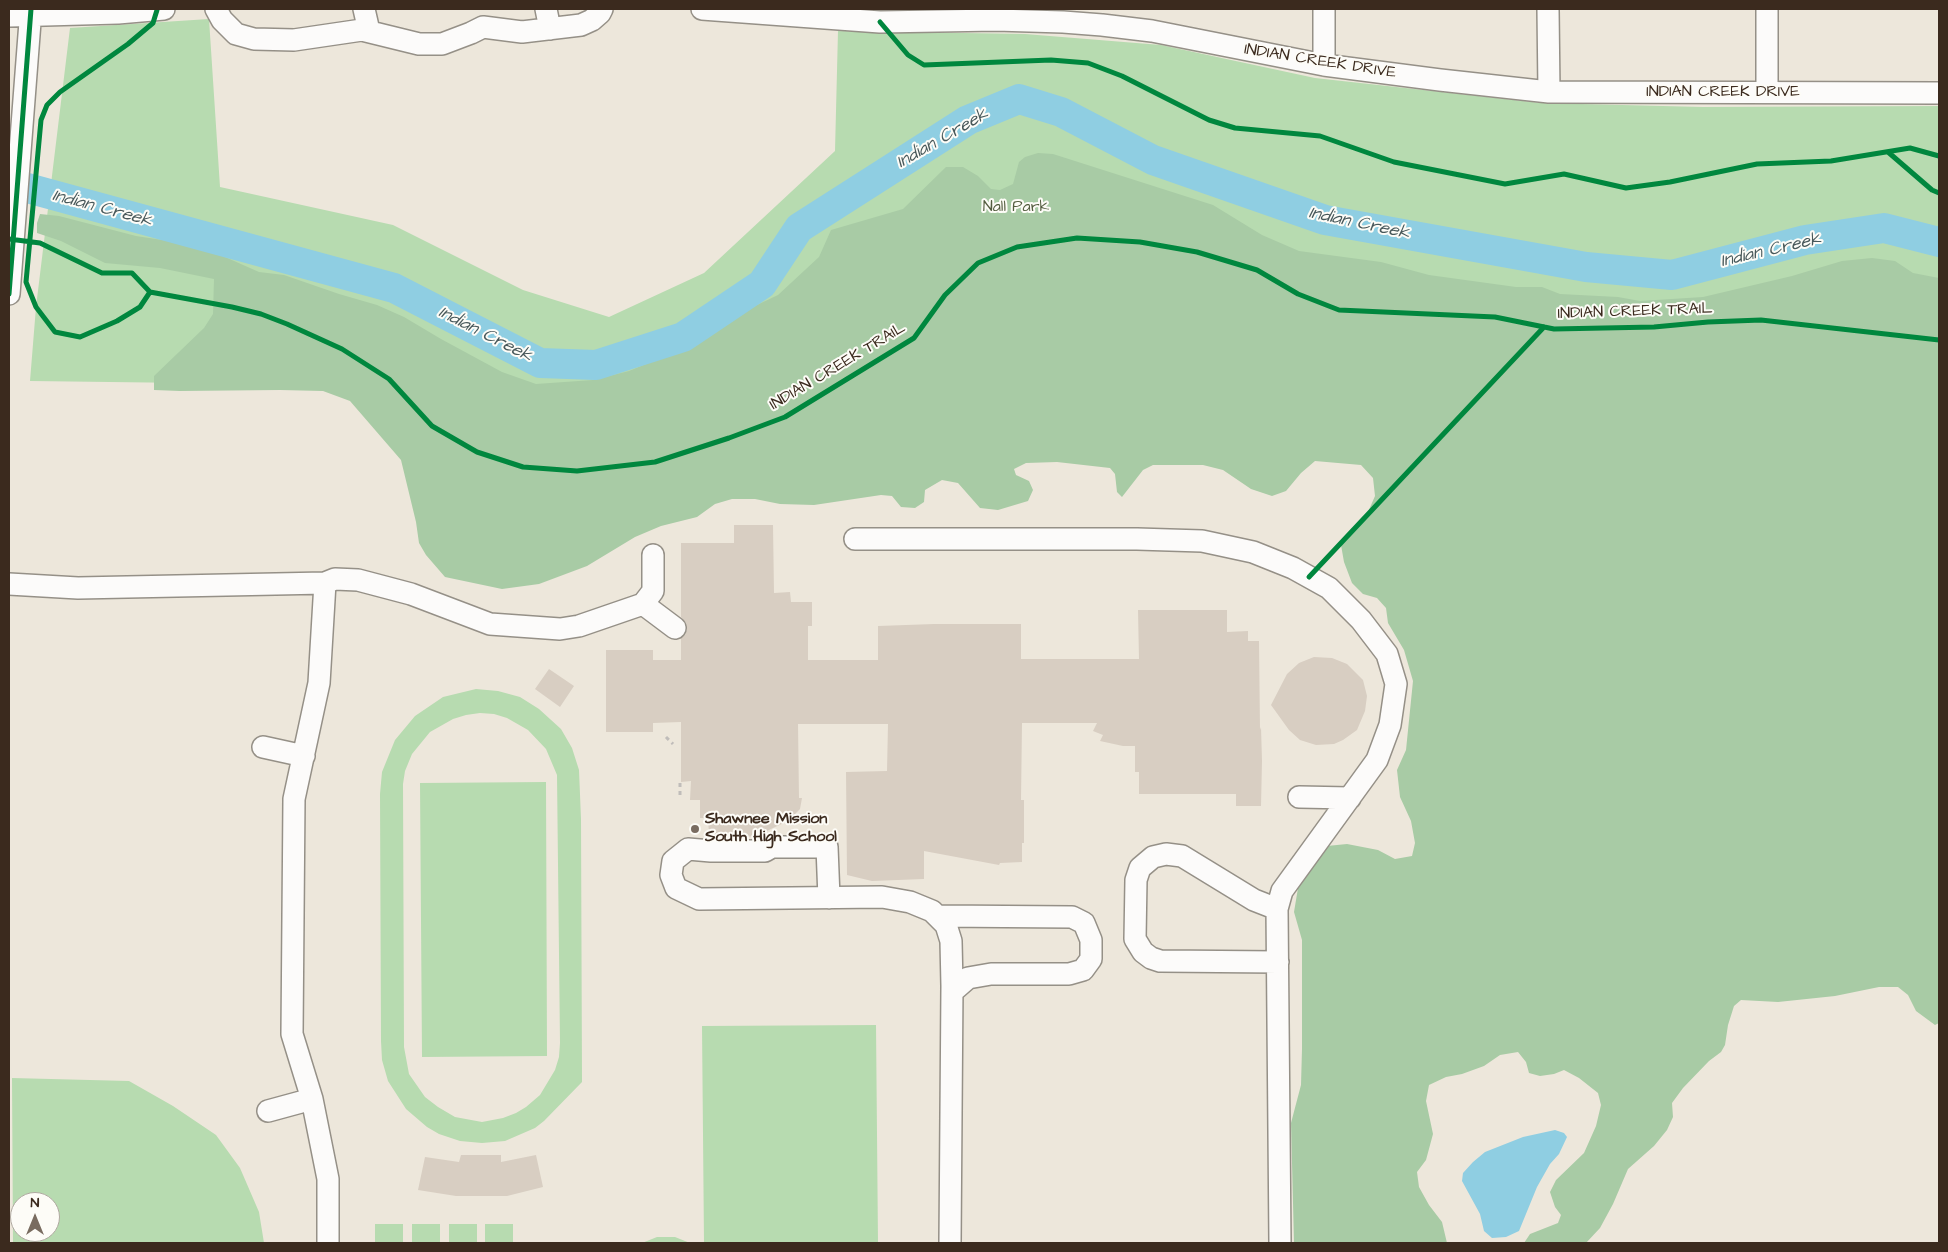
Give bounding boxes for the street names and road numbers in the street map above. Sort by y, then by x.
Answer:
street label: INDIAN CREEK DRIVE [1243,41,1397,83]
street label: INDIAN CREEK DRIVE [1646,83,1800,103]
street label: INDIAN CREEK TRAIL [1557,300,1713,324]
street label: INDIAN CREEK TRAIL [767,319,909,415]

